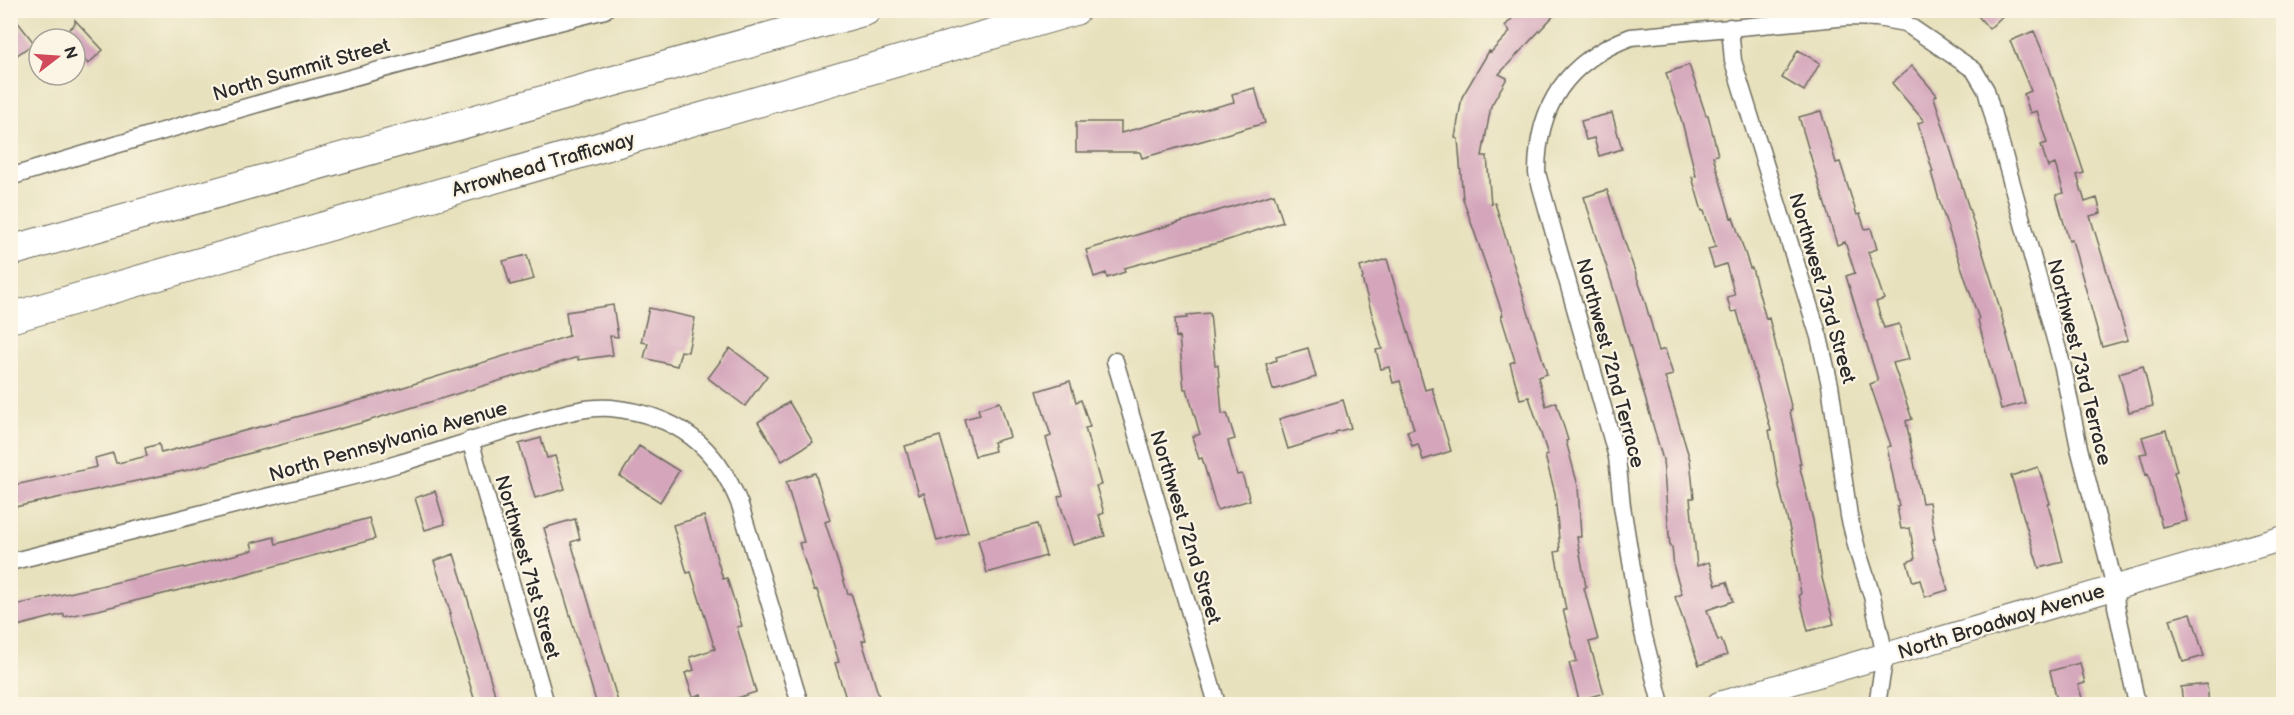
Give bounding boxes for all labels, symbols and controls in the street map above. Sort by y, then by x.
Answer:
north arrow [27,27,87,87]
street label: North Summit Street [210,33,393,107]
text: N [59,45,81,62]
street label: Arrowhead Trafficway [449,127,637,203]
street label: Northwest 73rd Street [1783,190,1861,386]
street label: Northwest 72nd Terrace [1571,256,1650,471]
street label: Northwest 73rd Terrace [2042,257,2116,468]
street label: North Pennsylvania Avenue [266,396,510,487]
street label: Northwest 72nd Street [1144,428,1226,627]
street label: Northwest 71st Street [489,472,565,662]
street label: North Broadway Avenue [1895,579,2108,665]

